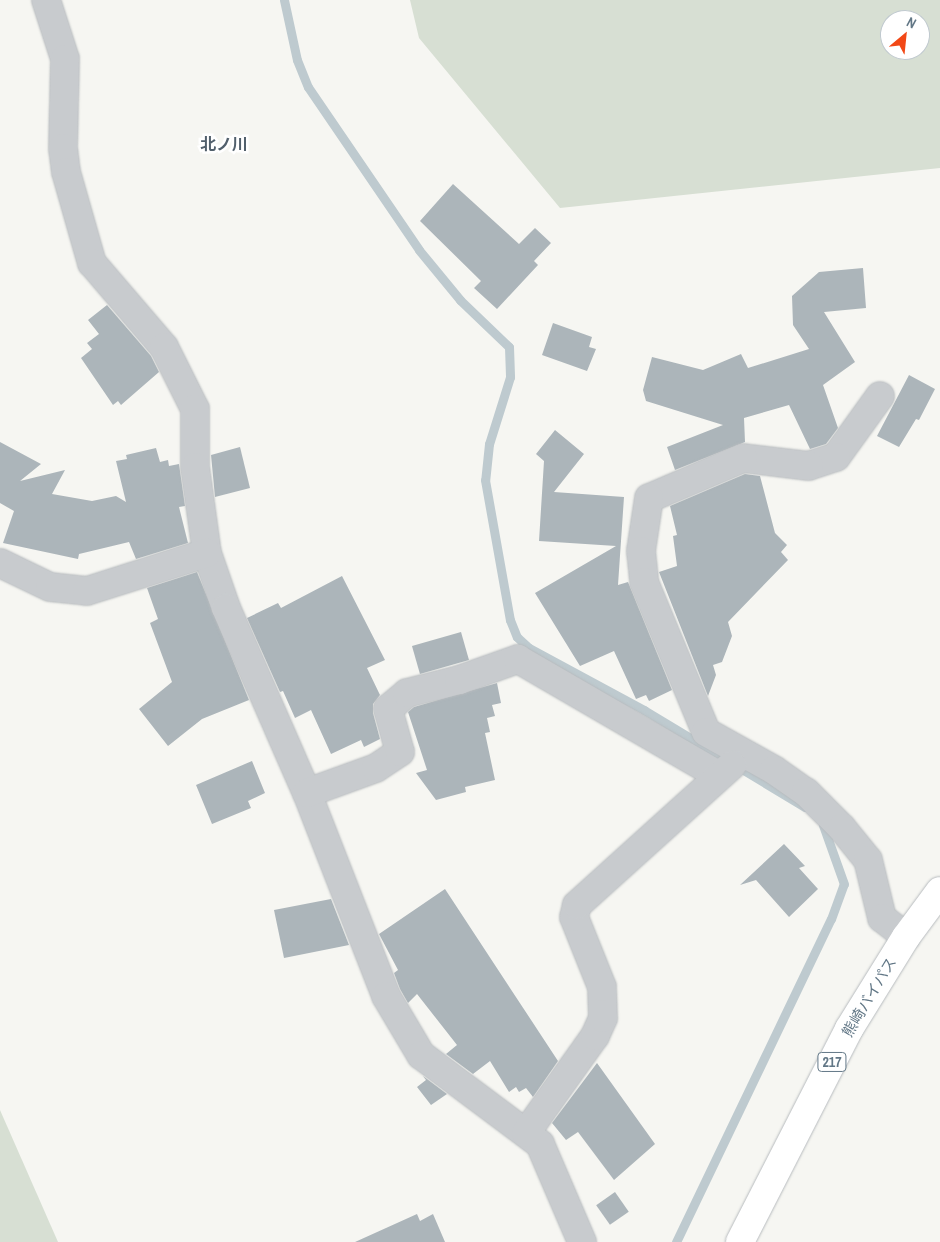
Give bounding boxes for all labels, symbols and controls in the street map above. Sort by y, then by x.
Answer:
north arrow [880,10,930,60]
text: N [904,13,919,33]
district label: 北ノ川 [200,134,248,154]
street label: 熊崎バイパス [838,954,900,1040]
road number: 217 [817,1050,847,1074]

